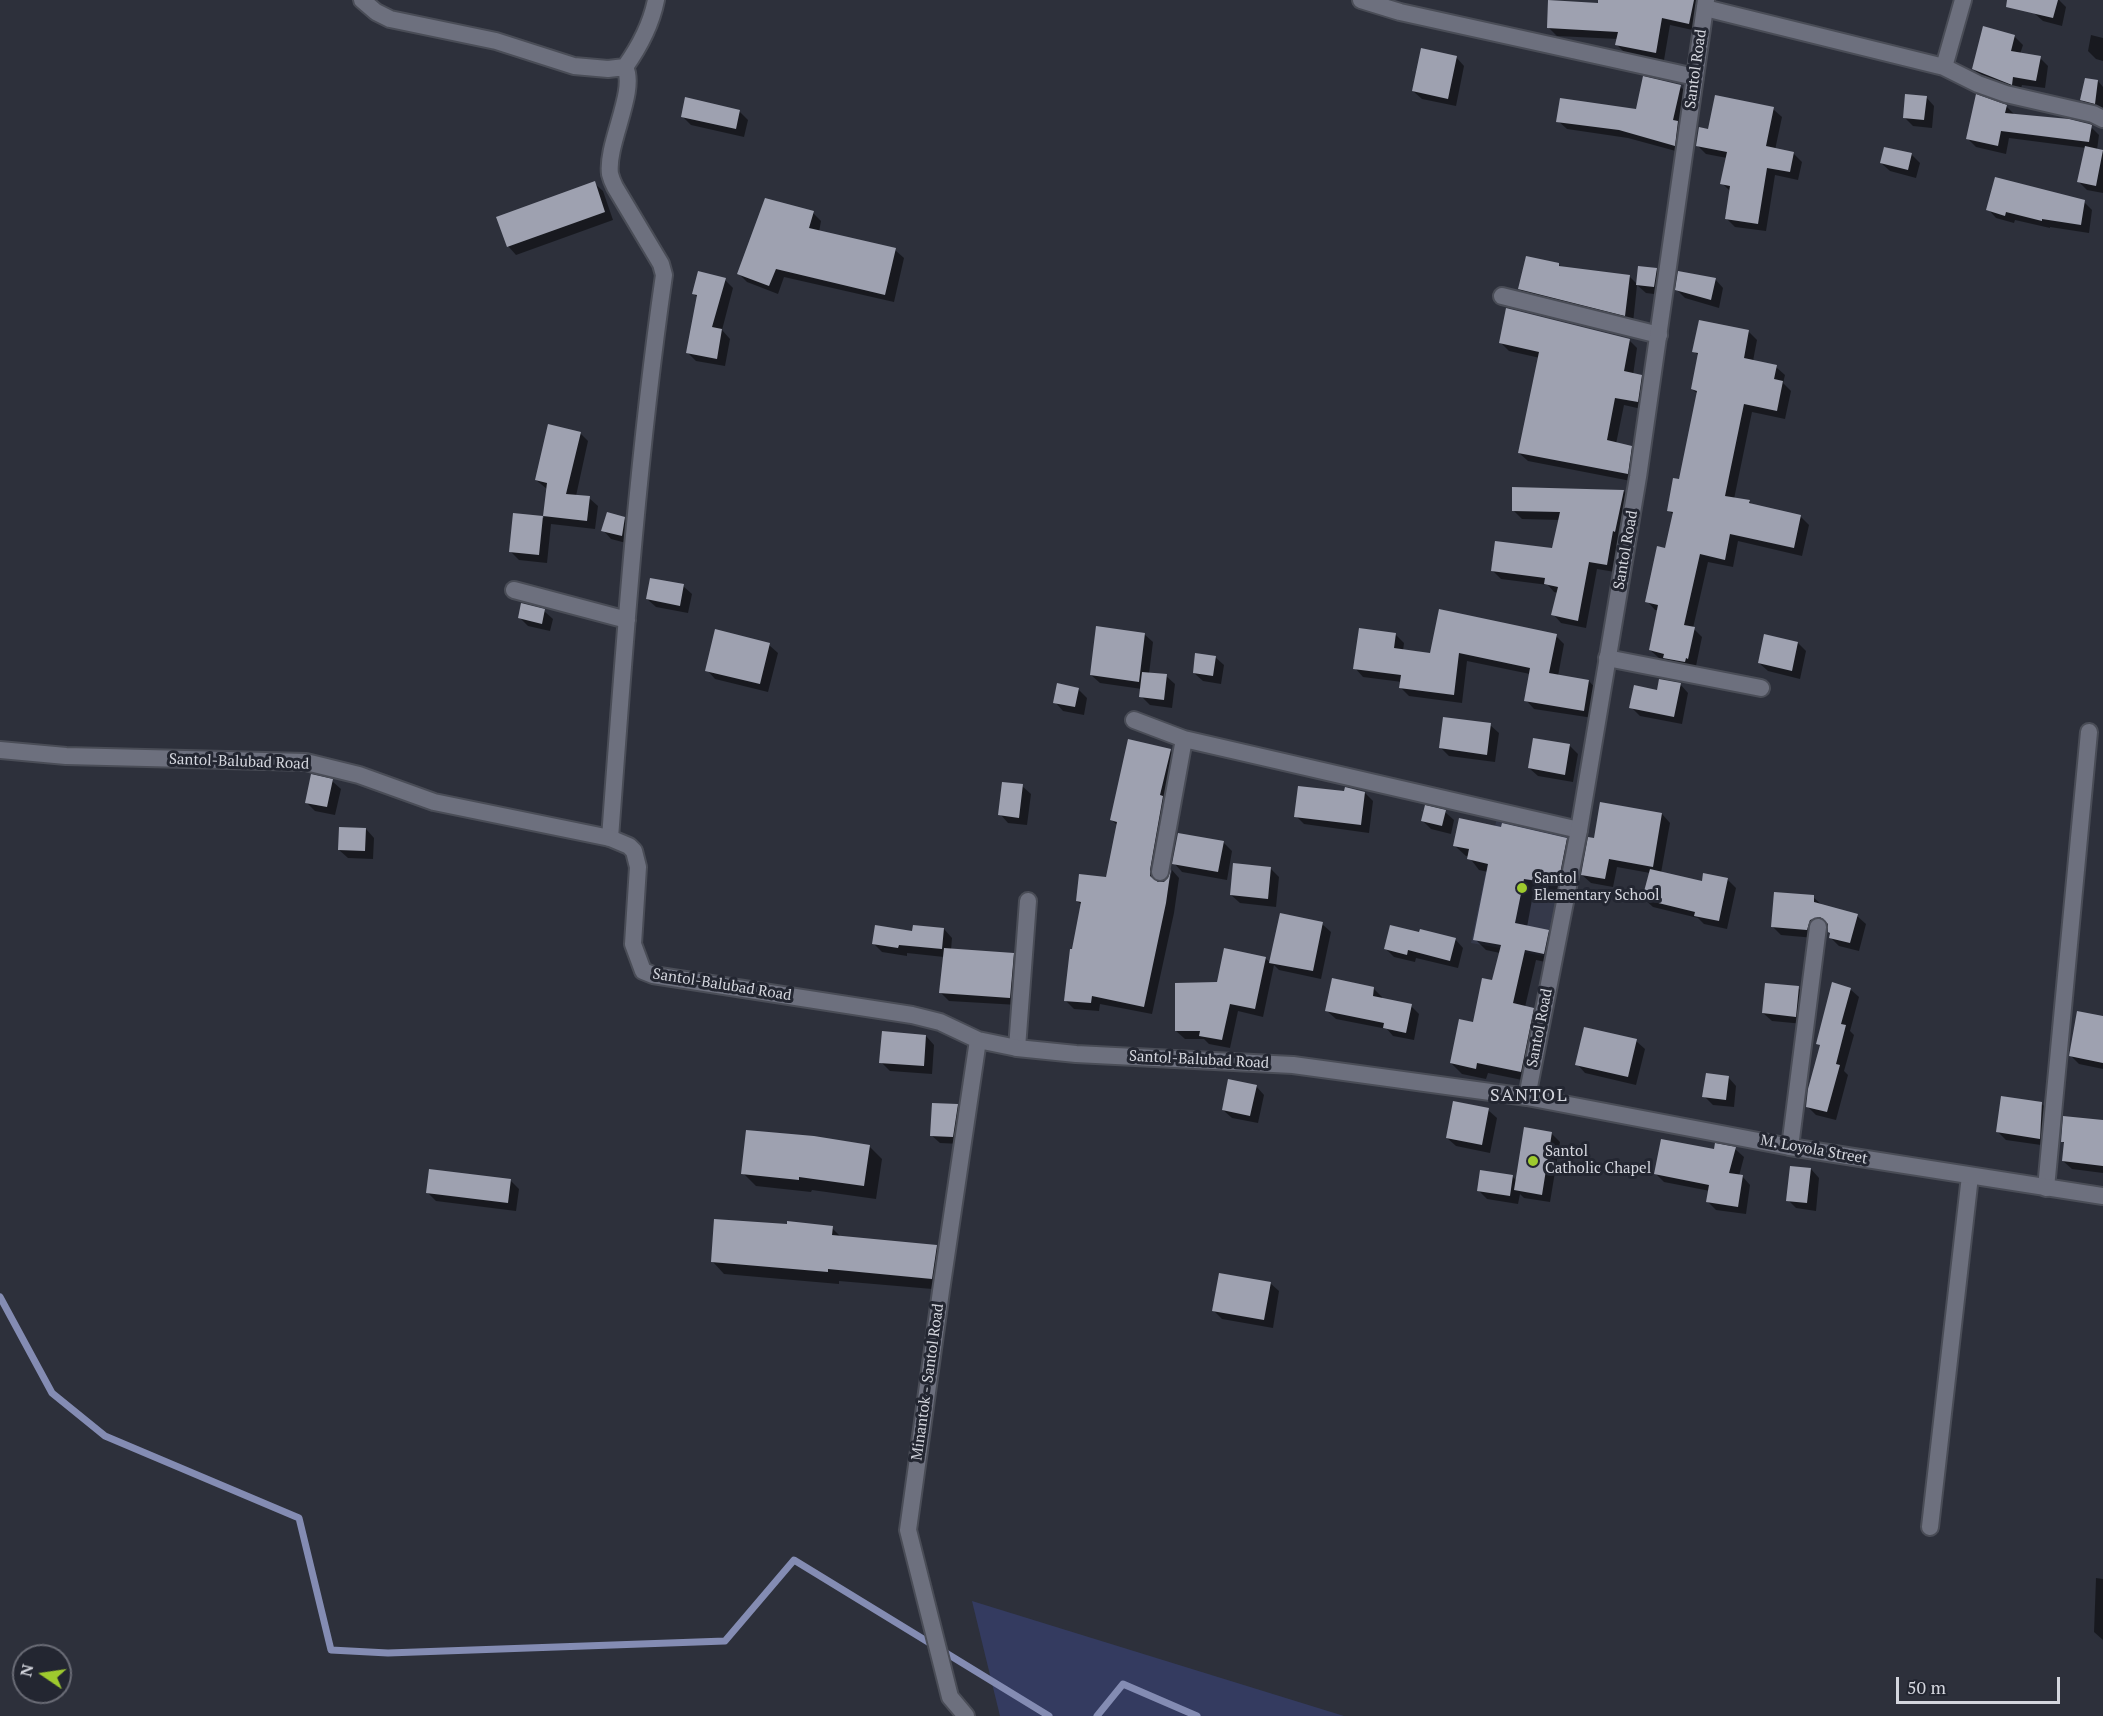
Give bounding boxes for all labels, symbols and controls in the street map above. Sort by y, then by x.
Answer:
street label: Santol Road [1682,28,1710,110]
street label: Santol Road [1610,509,1642,591]
street label: Santol-Balubad Road [169,751,309,773]
place label: Santol Elementary School [1534,870,1660,905]
marker: Santol Elementary School [1515,881,1529,895]
street label: Santol-Balubad Road [651,965,793,1005]
street label: Santol Road [1524,987,1556,1069]
street label: Santol-Balubad Road [1128,1047,1270,1073]
district label: SANTOL [1490,1085,1568,1107]
street label: M. Loyola Street [1759,1132,1869,1168]
place label: Santol Catholic Chapel [1545,1143,1651,1178]
marker: Santol Catholic Chapel [1526,1154,1540,1168]
street label: Minantok - Santol Road [908,1302,948,1462]
north arrow [12,1644,72,1704]
text: N [14,1662,38,1679]
scale bar [1899,1665,2062,1703]
text: 50 m [1907,1675,1946,1699]

